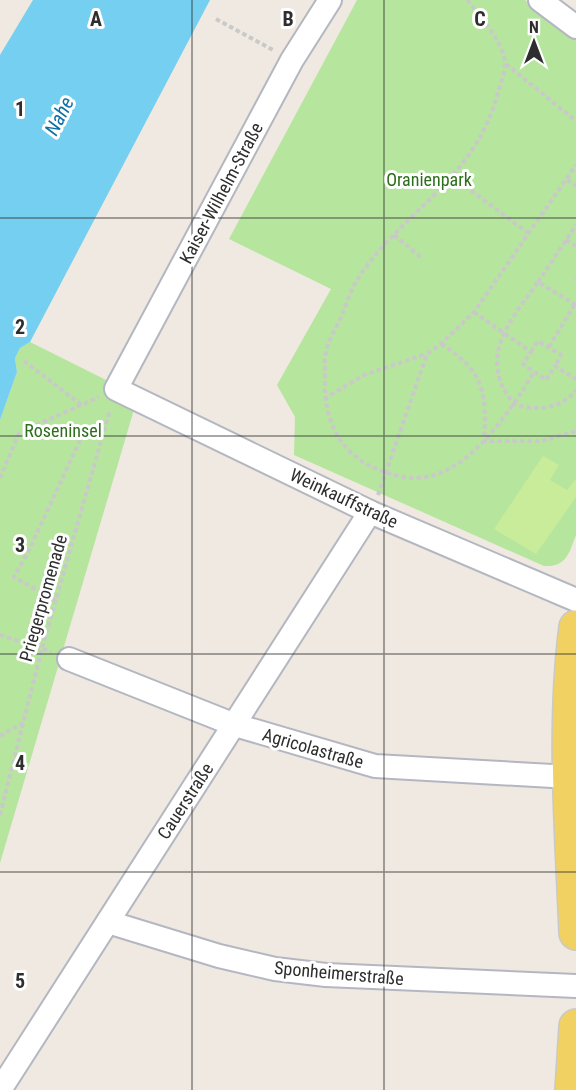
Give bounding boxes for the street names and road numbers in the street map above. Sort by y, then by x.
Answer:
street label: Kaiser-Wilhelm-Straße [175,119,267,267]
street label: Weinkauffstraße [287,464,401,532]
street label: Priegerpromenade [15,532,71,664]
street label: Agricolastraße [260,724,366,772]
street label: Cauerstraße [153,759,217,843]
street label: Sponheimerstraße [273,957,405,989]

